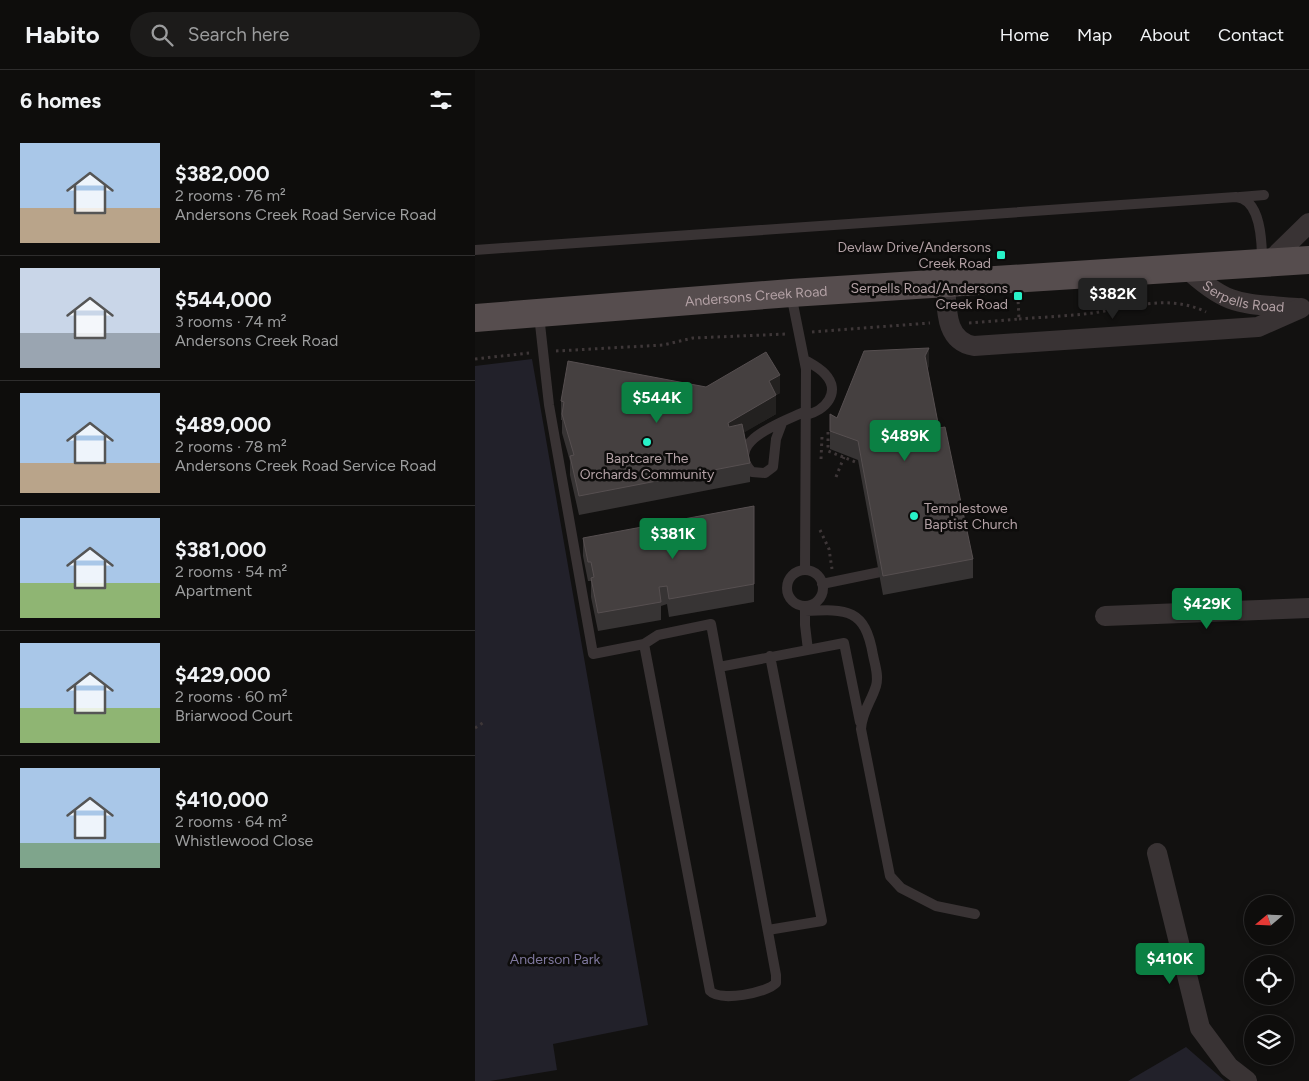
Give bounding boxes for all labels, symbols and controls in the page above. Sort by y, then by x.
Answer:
search box [130,12,480,57]
text: Habito [25,20,100,49]
icon: search [148,21,176,49]
text: Search here [188,23,289,46]
text: Home [1000,24,1049,46]
text: Map [1077,24,1112,46]
text: About [1140,24,1190,46]
text: Contact [1218,24,1284,46]
icon: filters [427,86,455,114]
text: 6 homes [20,88,101,113]
text: $382,000 [175,161,270,186]
icon: home [60,163,120,223]
text: 2 rooms · 76 m² [175,186,286,205]
text: Andersons Creek Road Service Road [175,205,436,224]
place label: Devlaw Drive/Andersons Creek Road [837,239,991,272]
marker: Devlaw Drive/Andersons Creek Road [995,249,1007,261]
street label: Serpells Road [1199,277,1285,316]
pin: $382K [1078,278,1148,320]
place label: Serpells Road/Andersons Creek Road [850,280,1008,313]
street label: Andersons Creek Road [684,283,828,310]
text: $382K [1089,284,1137,303]
text: $544,000 [175,287,272,312]
icon: home [60,288,120,348]
marker: Serpells Road/Andersons Creek Road [1012,290,1024,302]
text: 3 rooms · 74 m² [175,312,287,331]
text: Andersons Creek Road [175,331,338,350]
pin: $544K [622,382,692,424]
text: $544K [632,388,682,407]
text: $489,000 [175,412,271,437]
icon: home [60,413,120,473]
pin: $489K [870,420,940,462]
text: $489K [881,426,929,445]
marker: Baptcare The Orchards Community [641,436,653,448]
text: 2 rooms · 78 m² [175,437,287,456]
place label: Baptcare The Orchards Community [580,450,715,483]
text: Andersons Creek Road Service Road [175,456,436,475]
place label: Templestowe Baptist Church [924,500,1018,533]
marker: Templestowe Baptist Church [908,510,920,522]
pin: $381K [638,518,708,560]
text: $381K [651,524,695,543]
text: $381,000 [175,537,266,562]
icon: home [60,538,120,598]
text: 2 rooms · 54 m² [175,562,287,581]
text: Apartment [175,581,252,600]
pin: $429K [1172,588,1242,630]
text: $429K [1183,594,1231,613]
text: $429,000 [175,662,271,687]
icon: home [60,663,120,723]
text: 2 rooms · 60 m² [175,687,288,706]
text: Briarwood Court [175,706,293,725]
text: $410,000 [175,787,269,812]
icon: home [60,788,120,848]
text: 2 rooms · 64 m² [175,812,287,831]
text: Whistlewood Close [175,831,313,850]
north arrow [1244,895,1294,945]
map controls [1244,895,1294,1065]
pin: $410K [1135,942,1205,985]
text: $410K [1147,949,1193,968]
park label: Anderson Park [510,951,600,968]
button: locate [1244,955,1294,1005]
button: layers [1244,1015,1294,1065]

